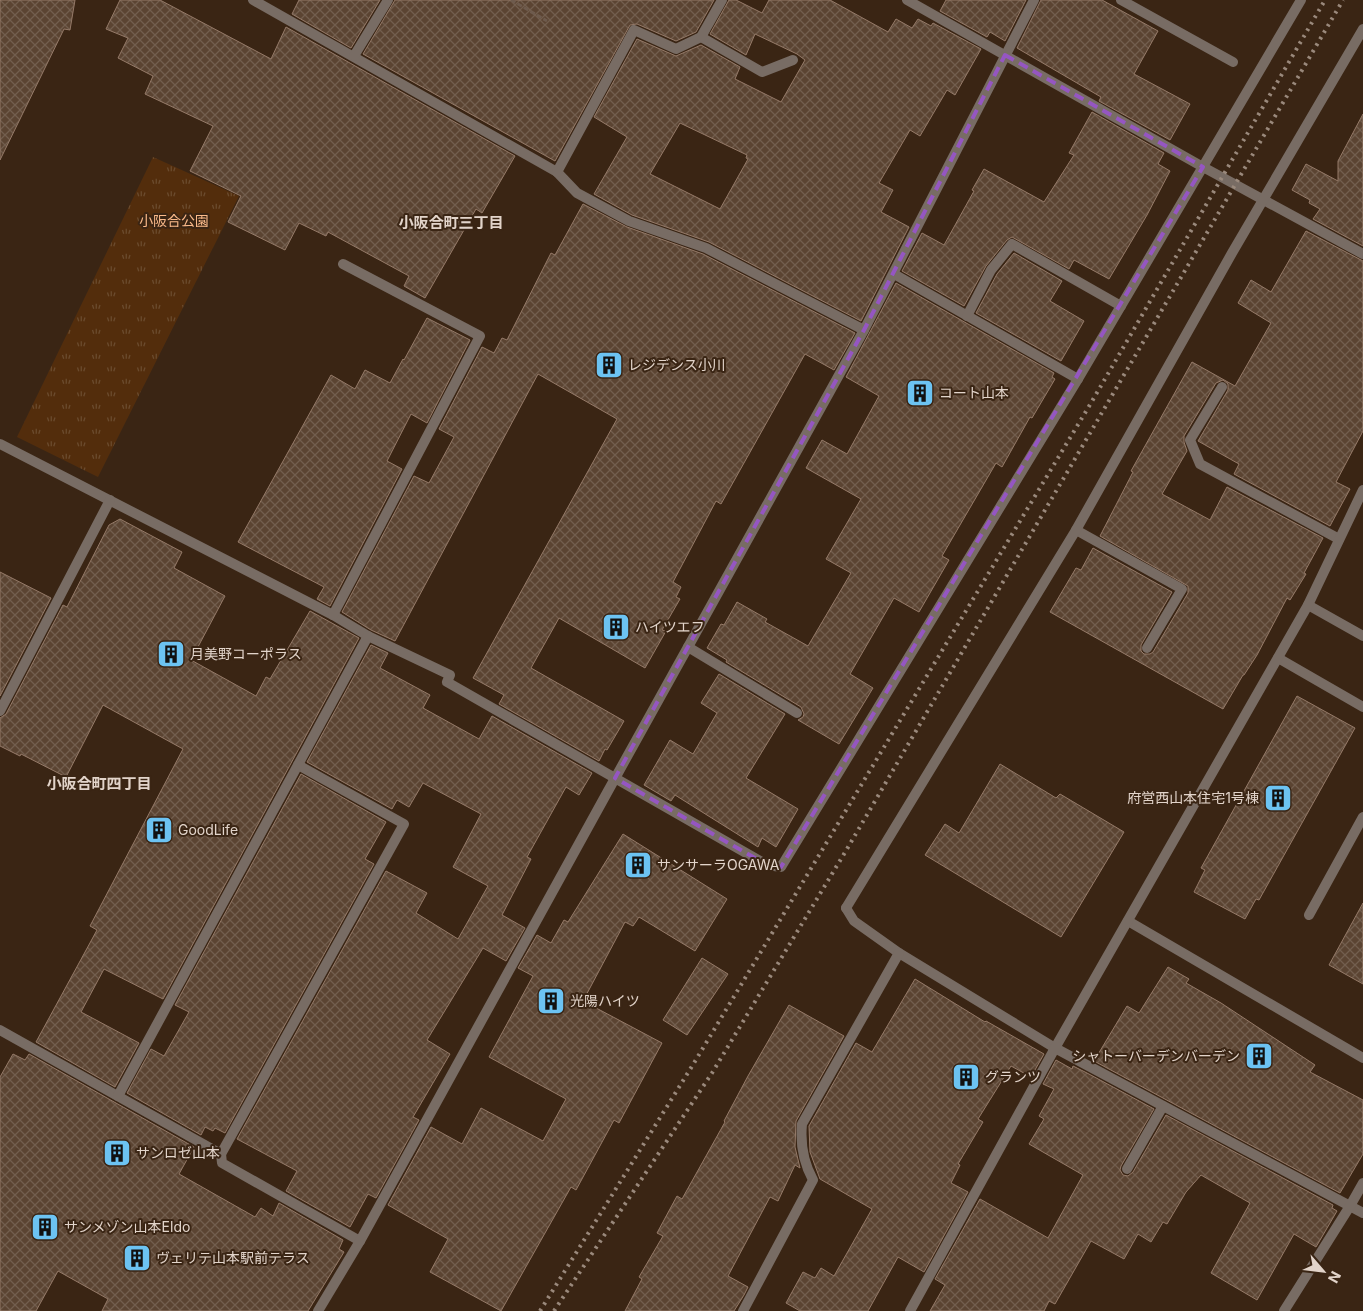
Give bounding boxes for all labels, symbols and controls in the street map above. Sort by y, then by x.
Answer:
park label: 小阪合公園 [139,212,209,229]
district label: 小阪合町三丁目 [398,213,504,232]
building icon: レジデンス小川 [594,350,624,380]
place label: レジデンス小川 [628,356,726,373]
building icon: コート山本 [905,378,935,408]
place label: コート山本 [939,384,1009,401]
building icon: ハイツエフ [601,612,631,642]
place label: ハイツエフ [635,618,705,635]
building icon: 月美野コーポラス [156,639,186,669]
place label: 月美野コーポラス [190,645,302,662]
district label: 小阪合町四丁目 [46,774,152,793]
building icon: 府営西山本住宅1号棟 [1263,783,1293,813]
place label: 府営西山本住宅1号棟 [1127,789,1259,806]
building icon: GoodLife [144,815,174,845]
place label: GoodLife [178,821,238,838]
building icon: サンサーラOGAWA [623,850,653,880]
place label: サンサーラOGAWA [657,856,780,873]
building icon: 光陽ハイツ [536,986,566,1016]
place label: 光陽ハイツ [570,992,640,1009]
building icon: シャトーバーデンバーデン [1244,1041,1274,1071]
place label: シャトーバーデンバーデン [1072,1047,1240,1064]
building icon: グランツ [951,1062,981,1092]
place label: グランツ [985,1068,1041,1085]
building icon: サンロゼ山本 [102,1138,132,1168]
place label: サンロゼ山本 [136,1144,220,1161]
building icon: サンメゾン山本Eldo [30,1212,60,1242]
place label: サンメゾン山本Eldo [64,1218,190,1235]
building icon: ヴェリテ山本駅前テラス [122,1243,152,1273]
north arrow [1298,1246,1348,1296]
place label: ヴェリテ山本駅前テラス [156,1249,310,1266]
text: N [1325,1269,1345,1286]

